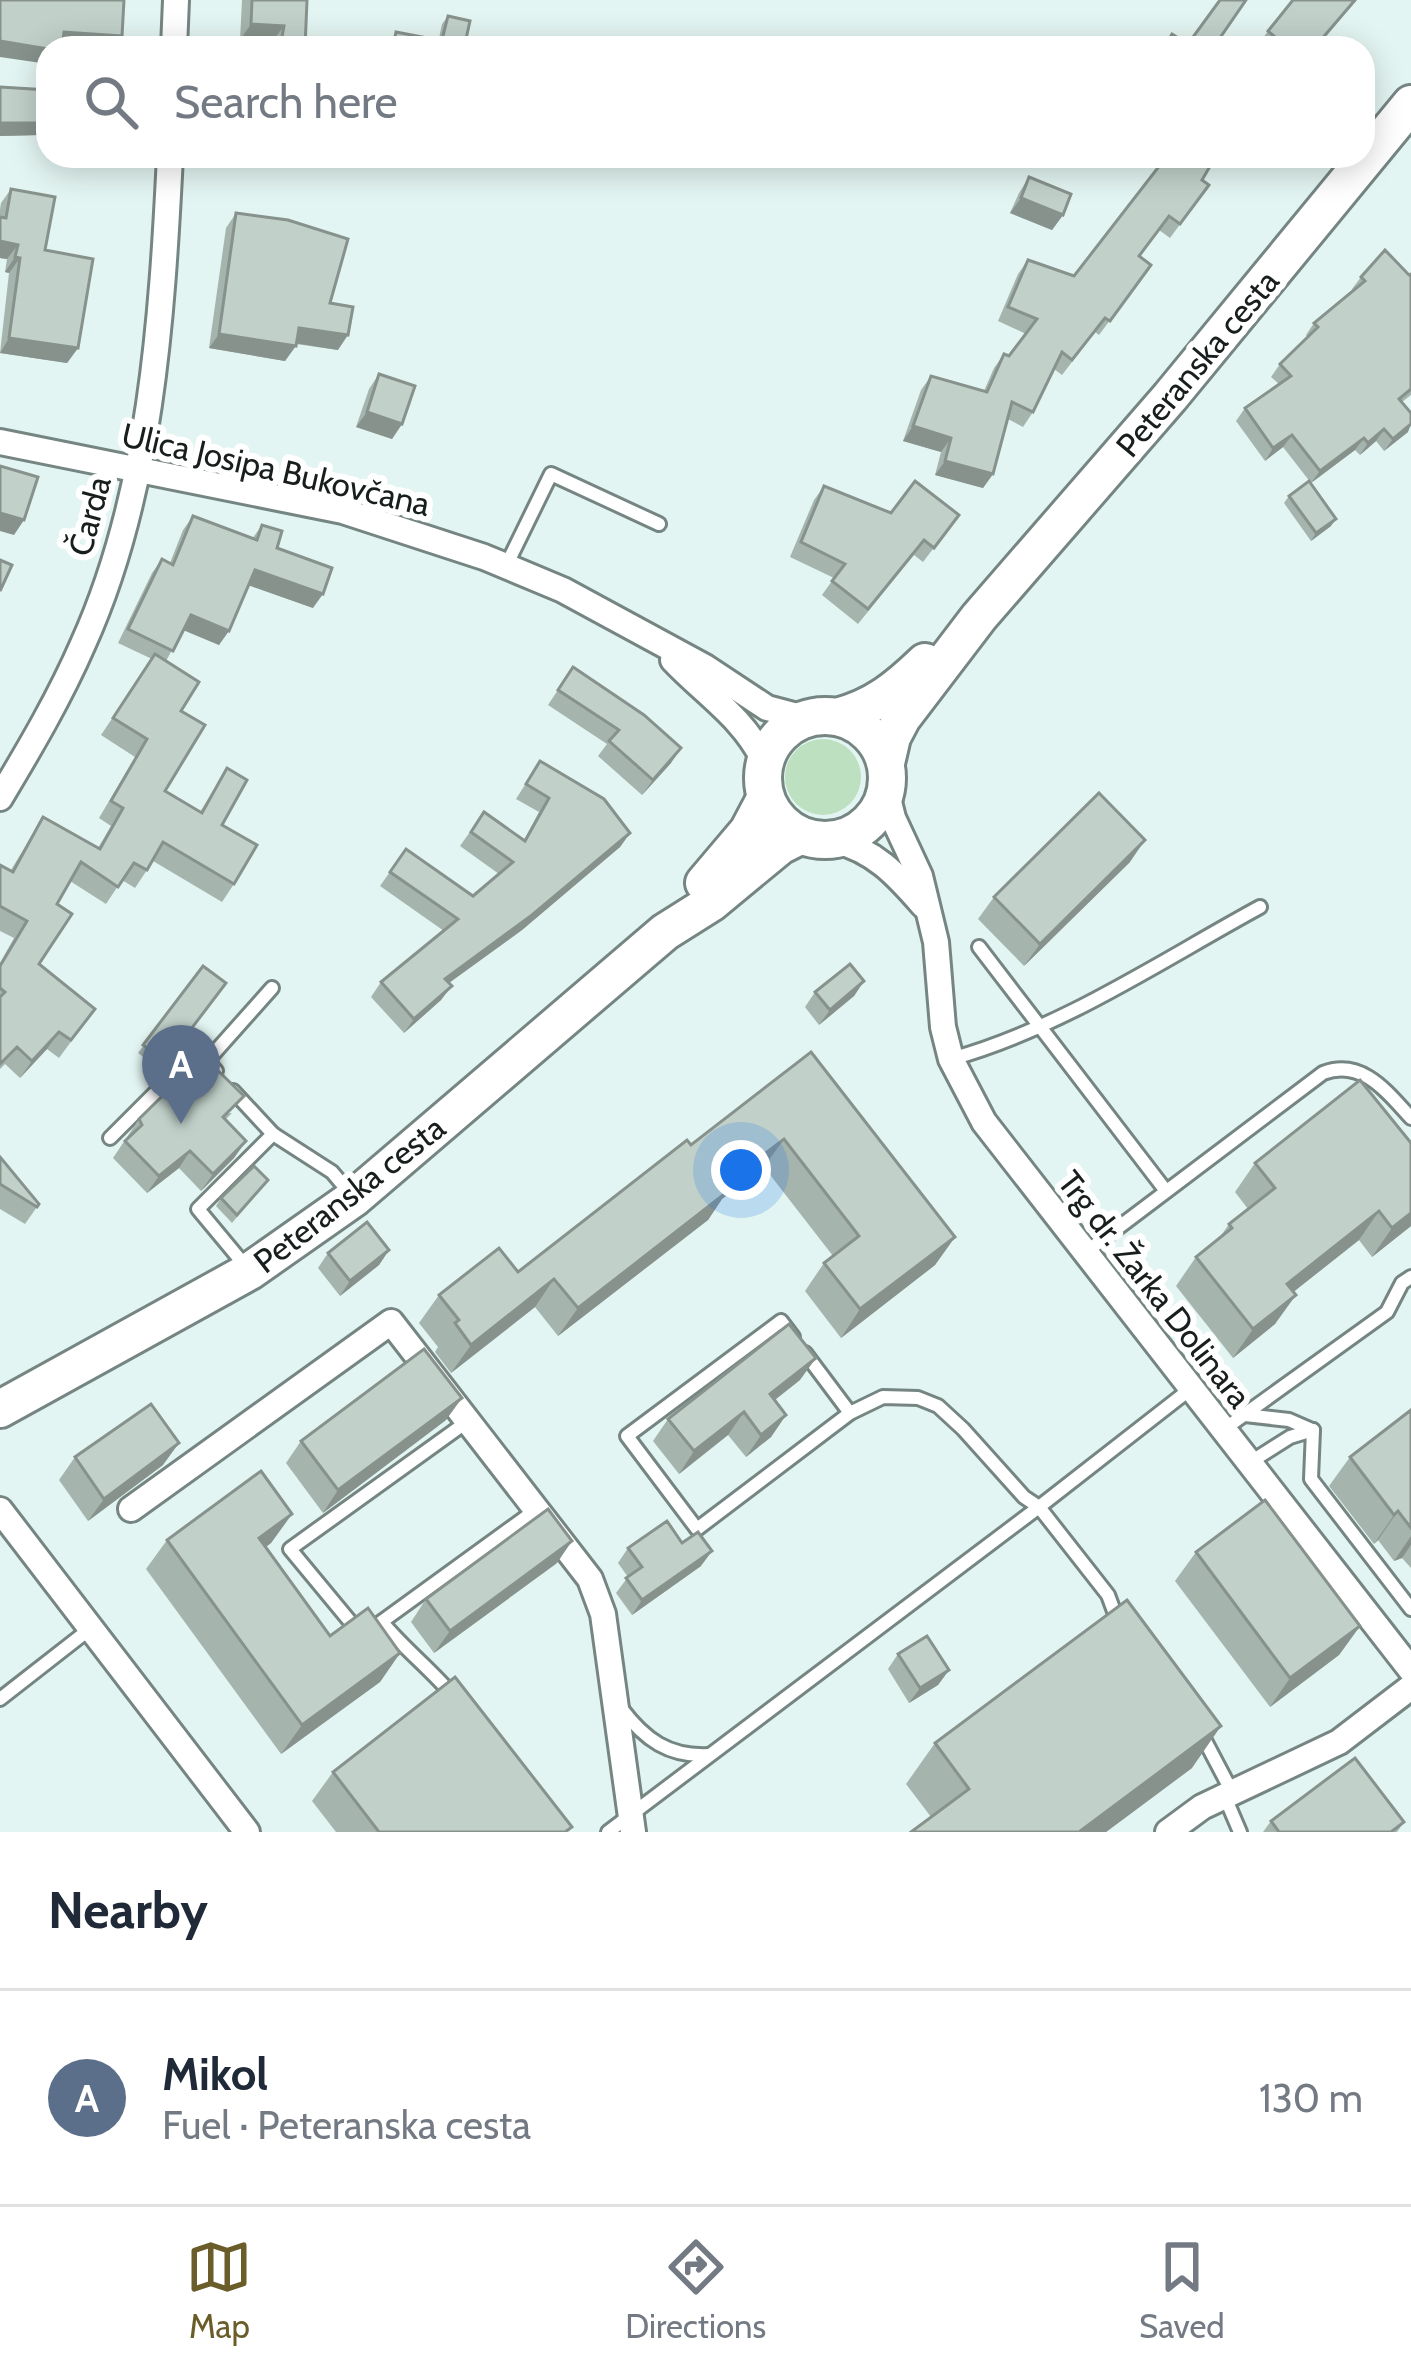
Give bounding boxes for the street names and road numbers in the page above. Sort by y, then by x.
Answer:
street label: Peteranska cesta [1107,261,1287,465]
street label: Ulica Josipa Bukovčana [118,414,434,524]
street label: Čarda [59,472,119,560]
street label: Peteranska cesta [245,1107,453,1281]
street label: Trg dr. Žarka Dolinara [1050,1162,1260,1416]

